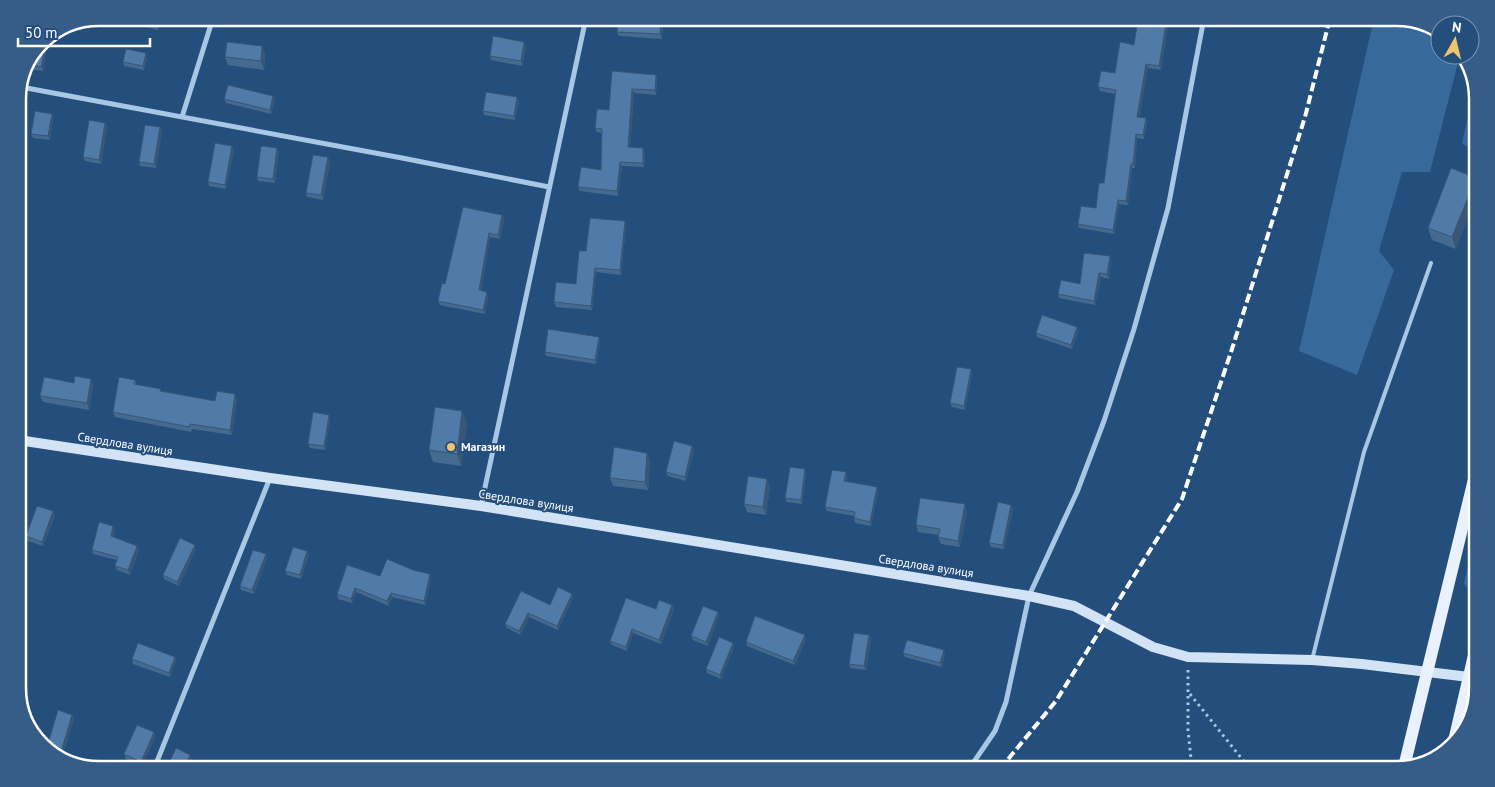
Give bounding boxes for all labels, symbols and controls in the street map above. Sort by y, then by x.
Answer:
scale bar [18,15,150,47]
north arrow [1430,15,1480,65]
text: N [1451,18,1463,37]
text: 50 m [25,23,58,42]
street label: Свердлова вулиця [76,429,174,458]
place label: Mагазин [461,439,505,454]
marker: Mагазин [445,441,457,453]
street label: Свердлова вулиця [477,486,575,515]
street label: Свердлова вулиця [877,551,975,580]

